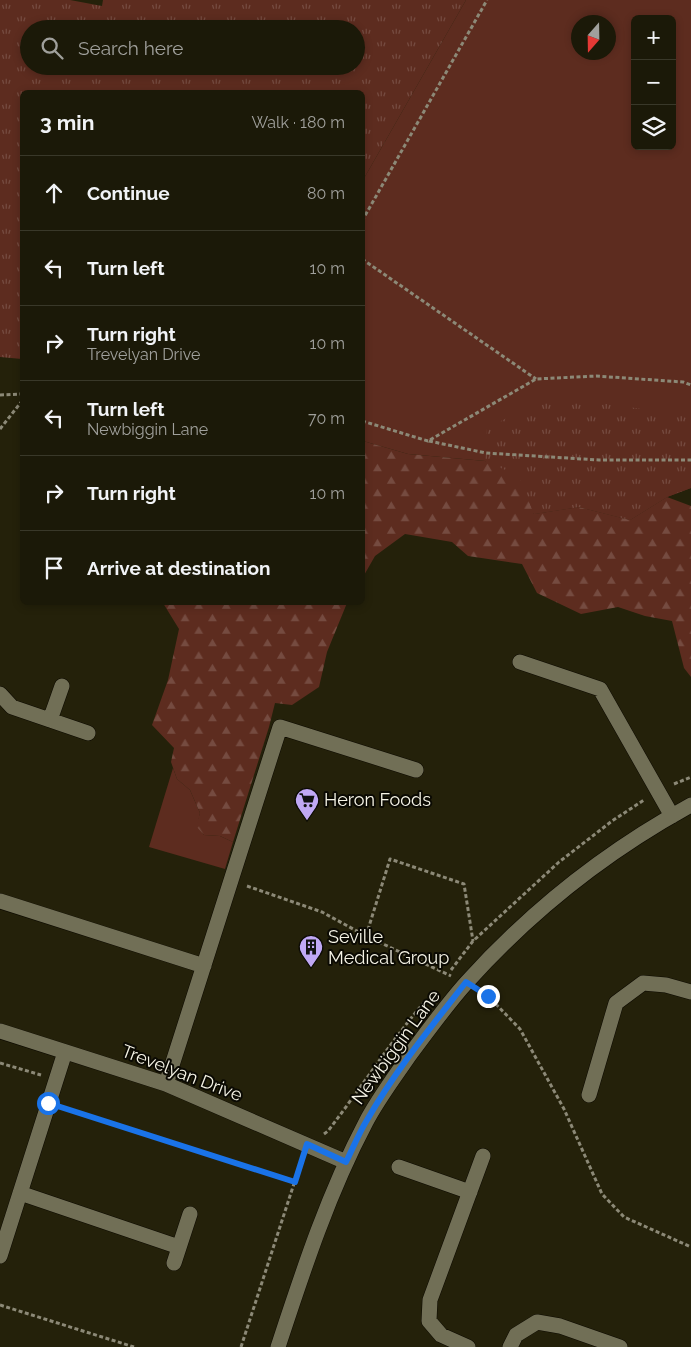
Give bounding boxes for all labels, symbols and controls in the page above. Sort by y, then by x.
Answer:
north arrow [571,15,616,60]
map controls [631,15,676,150]
button: + [631,15,676,60]
search box [20,20,365,75]
icon: search [38,34,66,62]
text: Search here [78,37,184,59]
button: − [631,60,676,105]
button: layers [631,105,676,150]
text: 3 min [40,110,94,135]
text: Walk · 180 m [251,113,345,132]
icon: ahead [40,179,68,207]
text: Continue [87,182,170,204]
text: 80 m [307,184,345,203]
icon: left [40,254,68,282]
text: Turn left [87,257,164,279]
text: 10 m [310,259,345,278]
text: Turn right [87,323,176,345]
icon: right [40,329,68,357]
text: 10 m [310,334,345,353]
text: Trevelyan Drive [87,345,200,364]
text: Turn left [87,398,164,420]
icon: left [40,404,68,432]
text: 70 m [308,409,345,428]
text: Newbiggin Lane [87,420,208,439]
icon: right [40,479,68,507]
text: Turn right [87,482,176,504]
text: 10 m [310,484,345,503]
icon: arrive [40,554,68,582]
text: Arrive at destination [87,557,271,579]
supermarket icon: Heron Foods [294,787,320,821]
place label: Heron Foods [324,789,431,810]
place label: Seville Medical Group [328,926,449,968]
building icon: Seville Medical Group [298,934,324,968]
street label: Newbiggin Lane [347,985,444,1108]
route end [477,985,500,1008]
street label: Trevelyan Drive [119,1040,246,1105]
route start [37,1092,60,1115]

